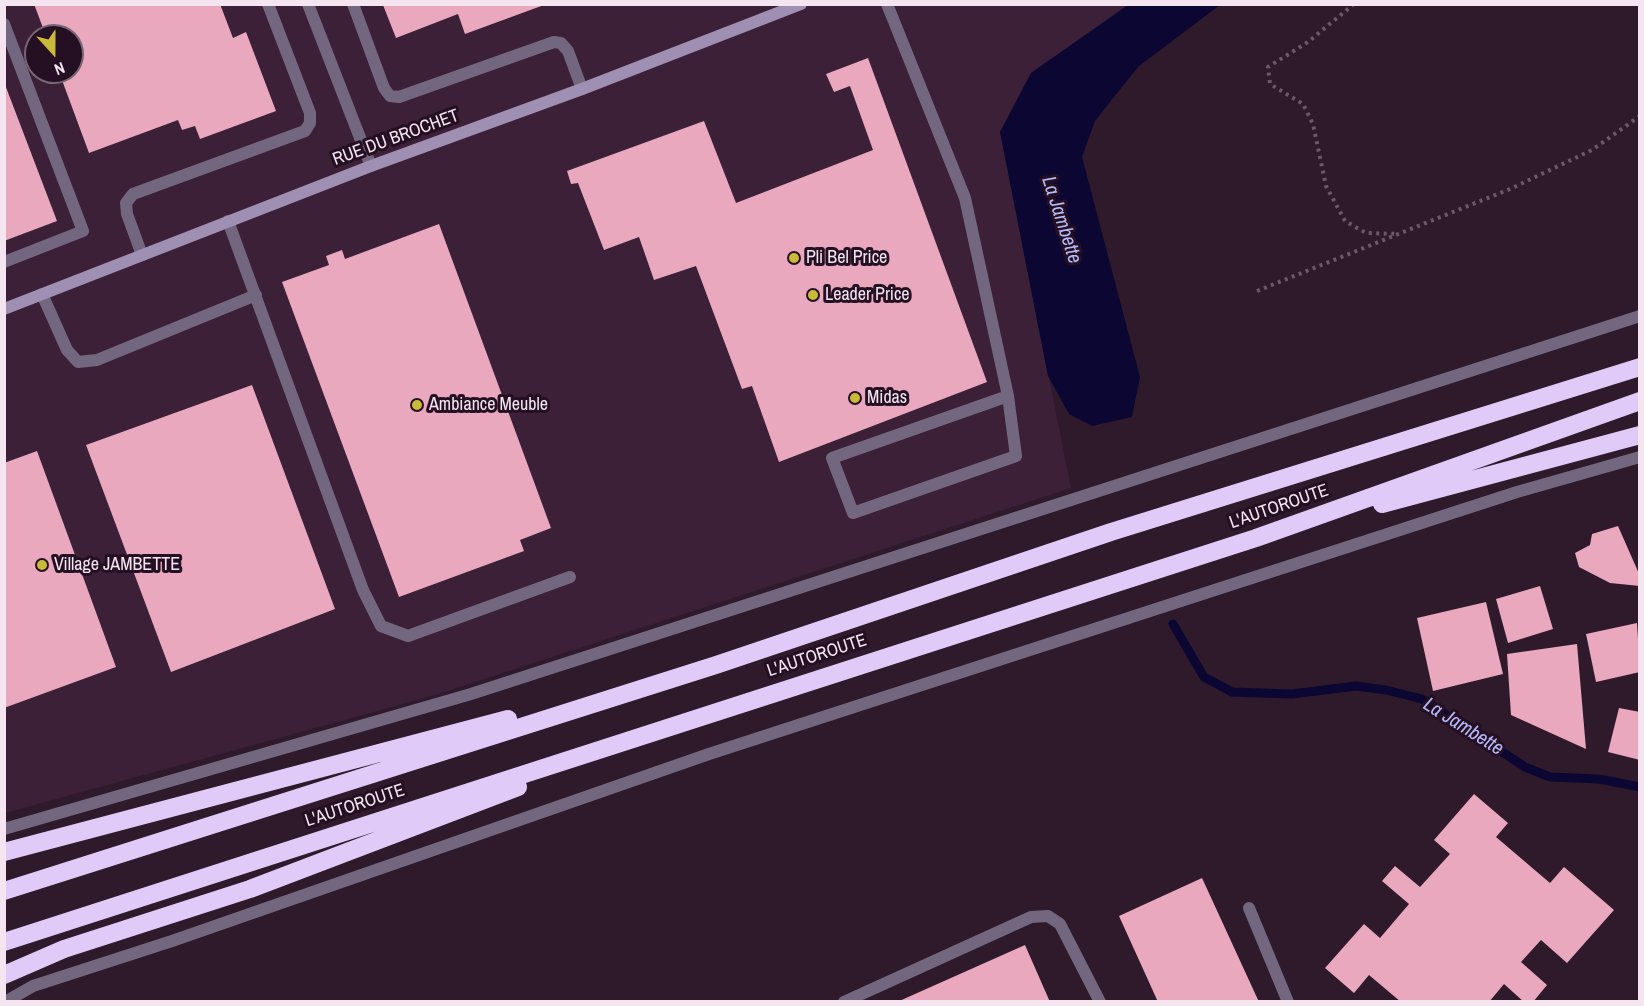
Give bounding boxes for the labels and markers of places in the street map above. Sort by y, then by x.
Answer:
place label: Pli Bel Price [806,247,887,269]
marker: Pli Bel Price [787,251,801,265]
place label: Leader Price [825,284,910,306]
marker: Leader Price [806,288,820,302]
place label: Midas [867,387,907,409]
marker: Midas [848,391,862,405]
place label: Ambiance Meuble [429,394,548,416]
marker: Ambiance Meuble [410,398,424,412]
place label: Village JAMBETTE [54,554,180,576]
marker: Village JAMBETTE [35,558,49,572]

